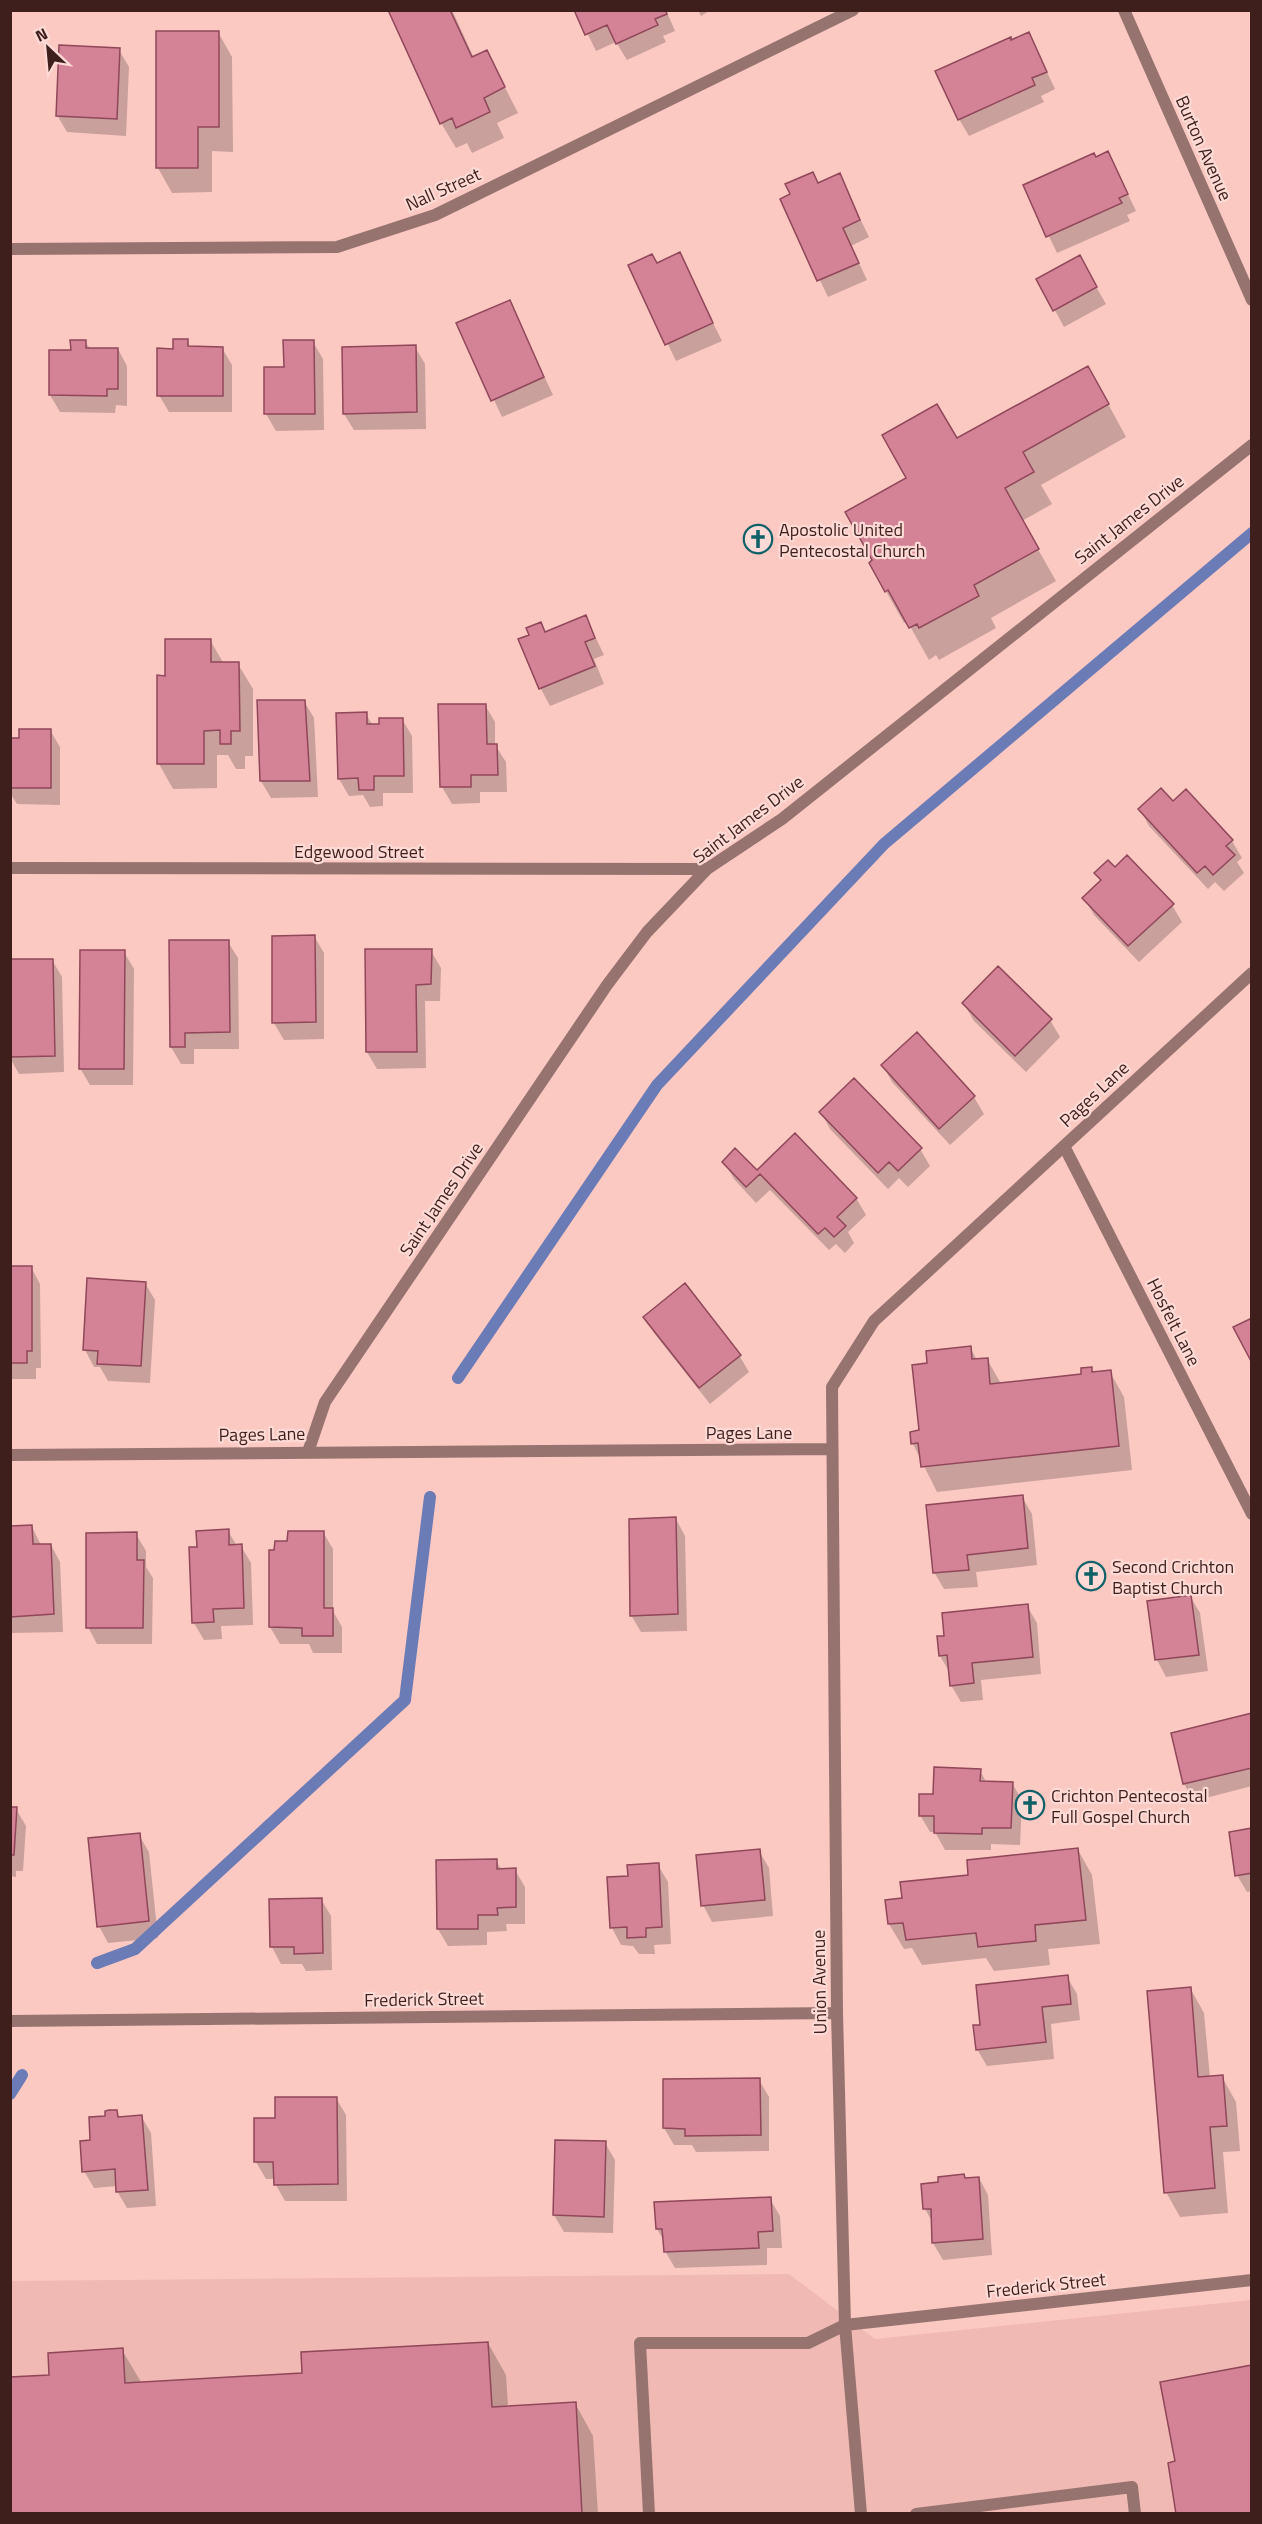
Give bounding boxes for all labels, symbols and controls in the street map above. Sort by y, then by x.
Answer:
north arrow [18,18,78,78]
text: N [31,21,52,48]
street label: Burton Avenue [1169,91,1239,205]
street label: Nall Street [401,160,486,218]
street label: Saint James Drive [1068,468,1190,570]
place label: Apostolic United Pentecostal Church [779,516,925,564]
church icon: Apostolic United Pentecostal Church [742,523,774,555]
street label: Saint James Drive [687,768,809,870]
street label: Edgewood Street [294,838,425,865]
street label: Pages Lane [1053,1055,1135,1133]
street label: Saint James Drive [393,1136,489,1262]
street label: Hosfelt Lane [1140,1273,1208,1371]
street label: Pages Lane [706,1419,792,1446]
street label: Pages Lane [218,1420,306,1448]
place label: Second Crichton Baptist Church [1112,1553,1234,1601]
church icon: Second Crichton Baptist Church [1075,1560,1107,1592]
place label: Crichton Pentecostal Full Gospel Church [1051,1782,1208,1830]
church icon: Crichton Pentecostal Full Gospel Church [1014,1789,1046,1821]
street label: Union Avenue [805,1929,833,2035]
street label: Frederick Street [364,1984,485,2014]
street label: Frederick Street [985,2265,1108,2305]

